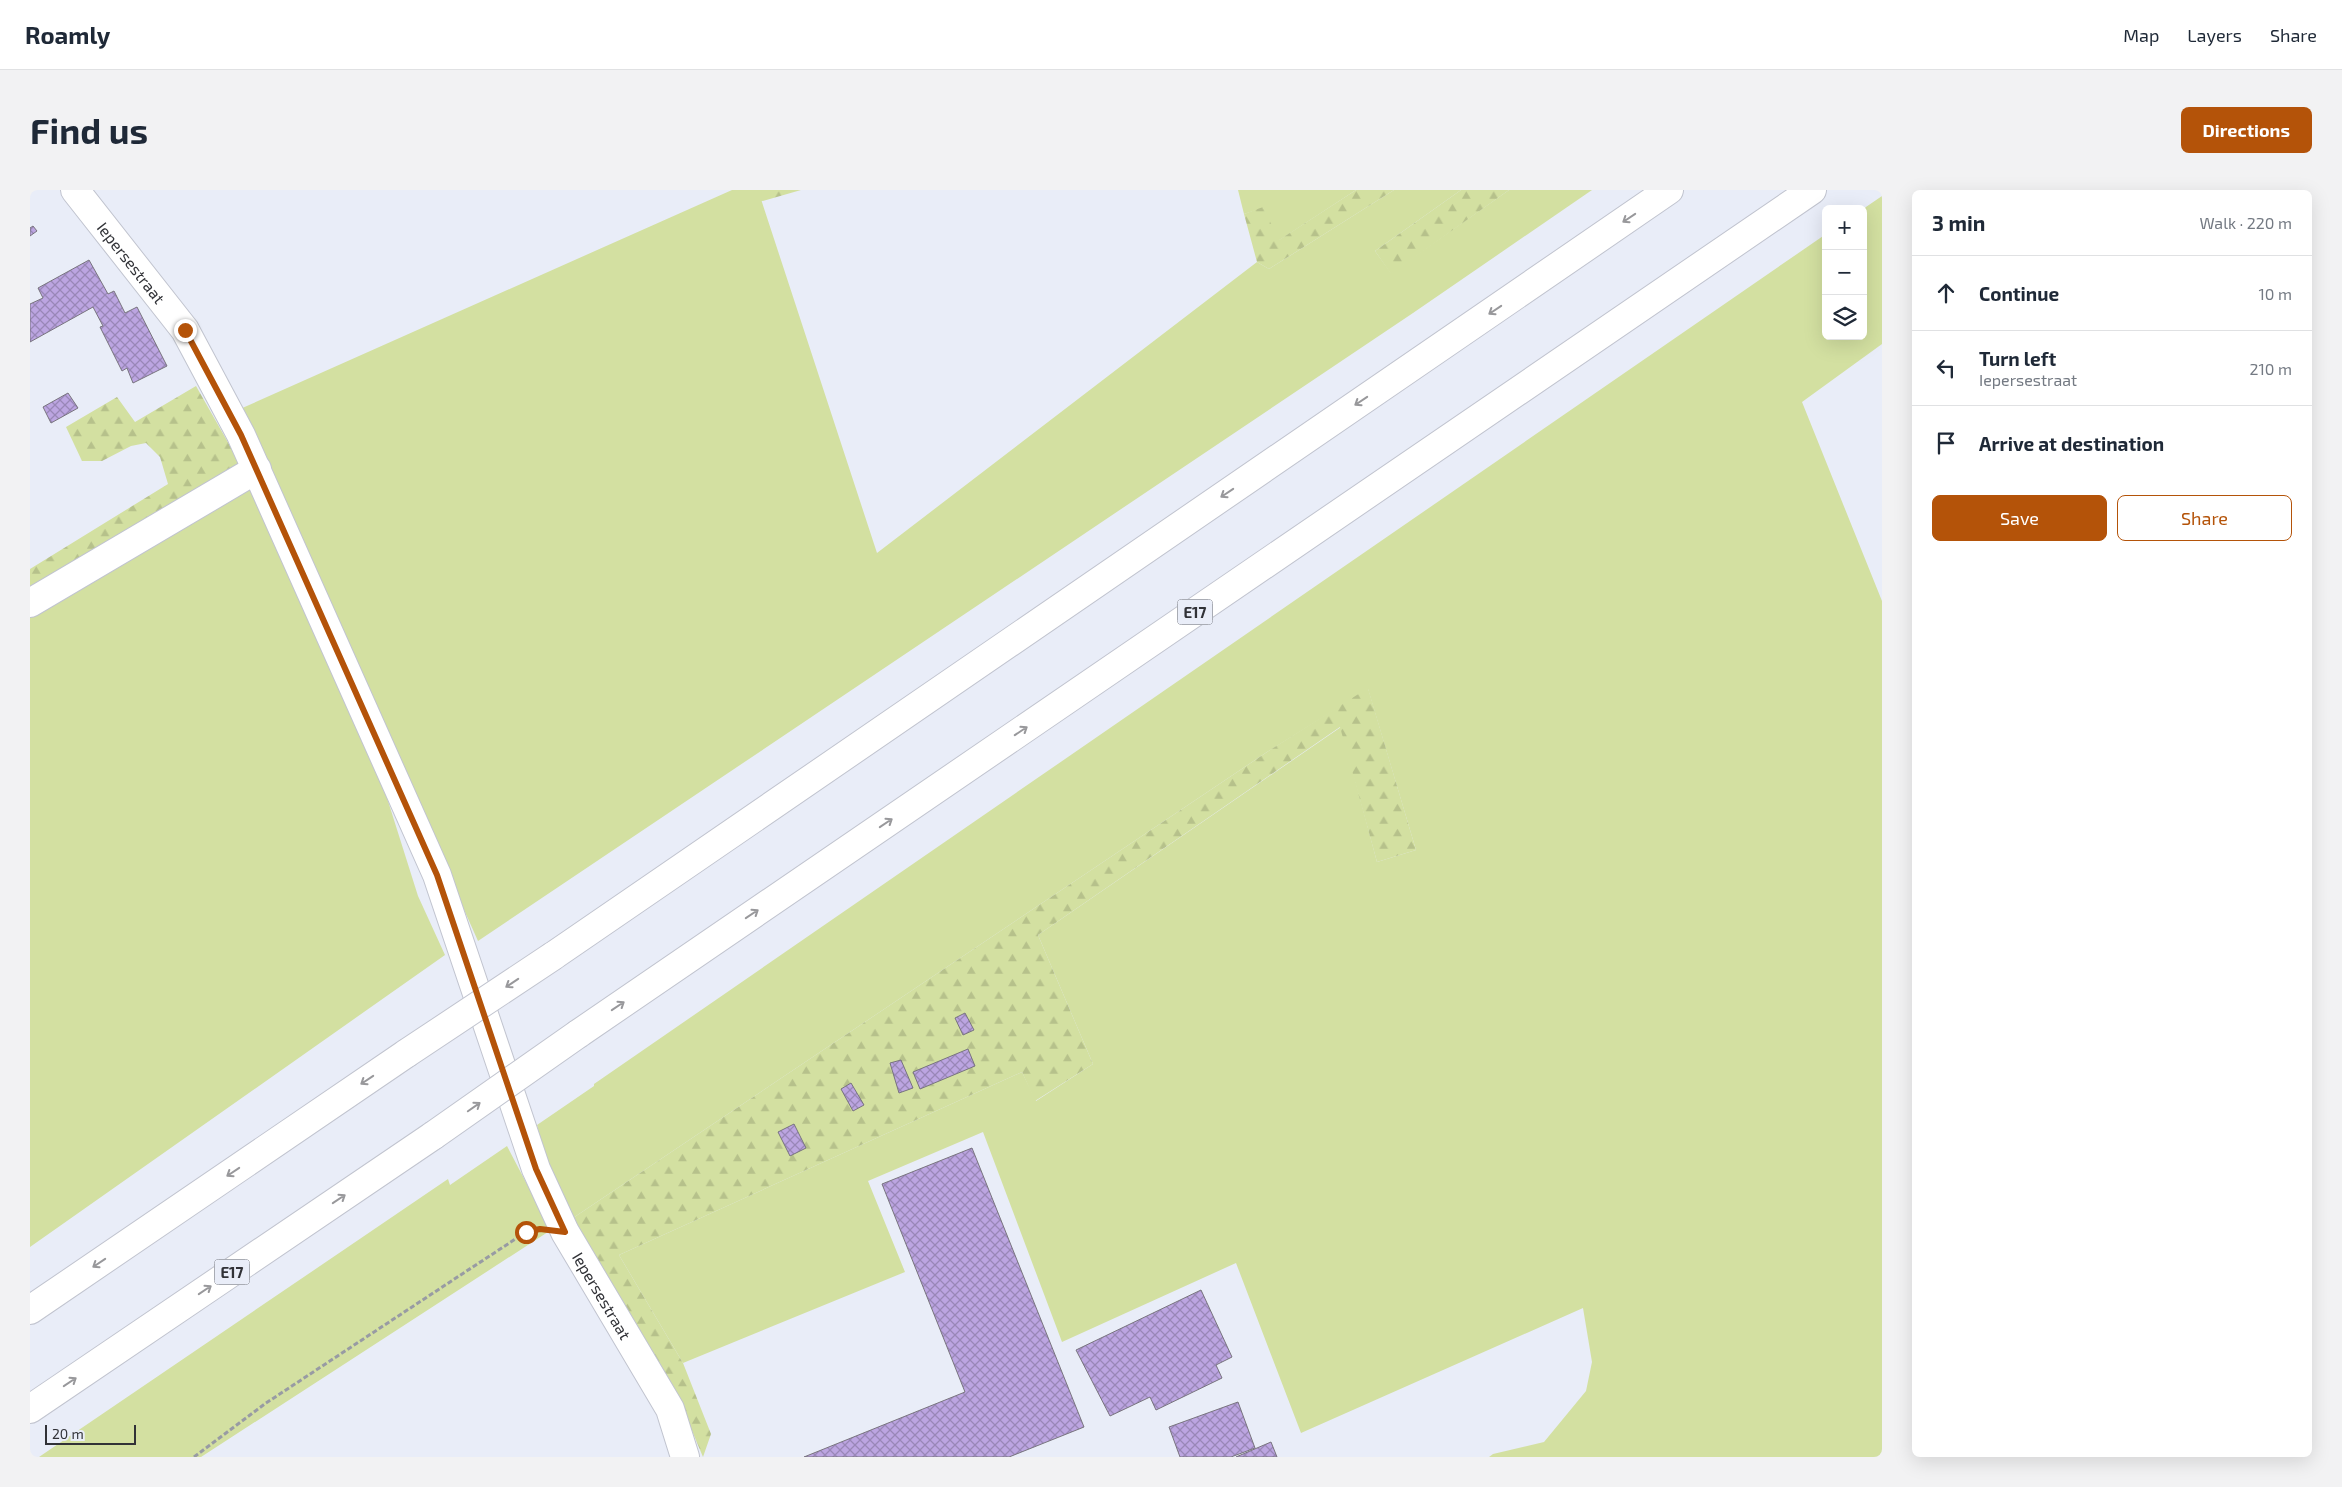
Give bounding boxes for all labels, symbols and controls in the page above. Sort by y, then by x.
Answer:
text: Roamly [25,20,110,49]
text: Map [2123,24,2159,46]
text: Layers [2187,24,2242,46]
text: Share [2270,24,2317,46]
button: Directions [2181,107,2312,153]
text: Find us [30,109,148,151]
map controls [1822,205,1867,340]
button: + [1822,205,1867,250]
text: 3 min [1932,210,1985,235]
one-way arrow [1622,213,1636,223]
text: Walk · 220 m [2199,213,2292,232]
street label: Iepersestraat [94,218,170,307]
button: − [1822,250,1867,295]
icon: ahead [1932,279,1960,307]
text: Continue [1979,282,2059,305]
text: 10 m [2258,284,2292,303]
button: layers [1822,295,1867,340]
one-way arrow [1488,305,1502,315]
route end [174,319,197,342]
text: Turn left [1979,347,2056,370]
icon: left [1932,354,1960,382]
text: 210 m [2249,359,2292,378]
text: Iepersestraat [1979,370,2077,389]
one-way arrow [1354,397,1368,407]
icon: arrive [1932,429,1960,457]
text: Arrive at destination [1979,432,2164,455]
one-way arrow [1220,488,1234,498]
button: Save [1932,495,2107,541]
button: Share [2117,495,2292,541]
road number: E17 [1178,600,1212,624]
one-way arrow [1013,726,1027,736]
one-way arrow [879,818,893,828]
one-way arrow [745,909,759,920]
one-way arrow [505,978,519,988]
one-way arrow [611,1001,625,1011]
one-way arrow [360,1075,374,1085]
one-way arrow [466,1102,480,1112]
one-way arrow [226,1167,240,1177]
one-way arrow [332,1194,346,1204]
route start [515,1221,538,1244]
street label: Iepersestraat [569,1248,636,1342]
one-way arrow [92,1258,106,1268]
road number: E17 [214,1260,250,1284]
one-way arrow [197,1285,211,1295]
one-way arrow [63,1377,77,1387]
scale bar [45,1422,136,1445]
text: 20 m [52,1425,84,1442]

